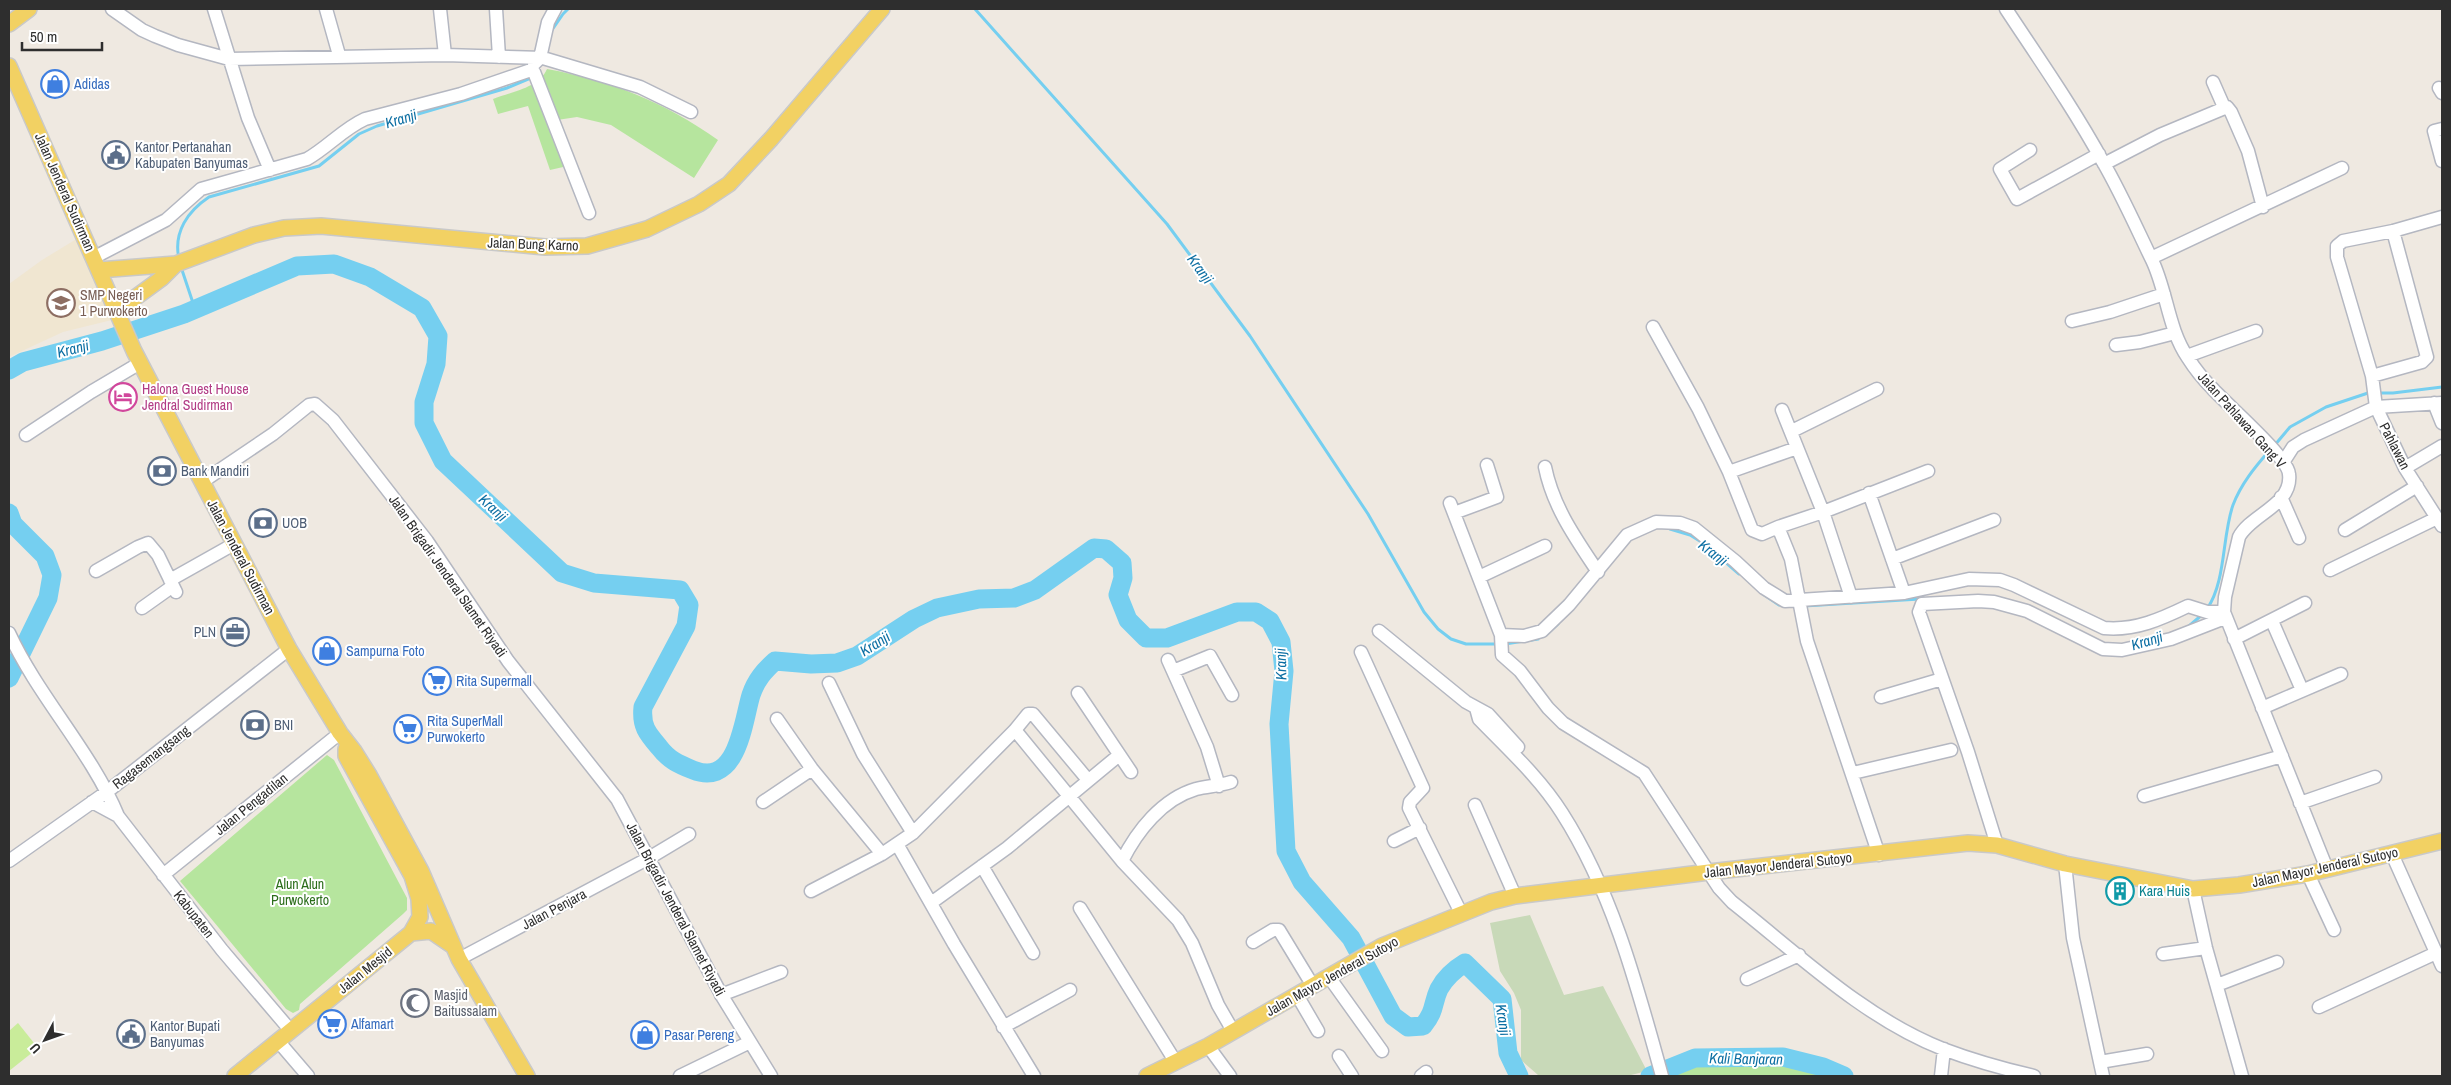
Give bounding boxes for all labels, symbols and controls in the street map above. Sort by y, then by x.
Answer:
scale bar [22,20,102,52]
text: 50 m [30,26,57,47]
shop icon: Adidas [40,69,70,99]
place label: Adidas [73,75,110,93]
water label: Kranji [382,104,420,133]
street label: Jalan Jenderal Sudirman [31,130,99,254]
place label: Kantor Pertanahan Kabupaten Banyumas [135,138,248,172]
public building icon: Kantor Pertanahan Kabupaten Banyumas [101,140,131,170]
street label: Jalan Bung Karno [487,233,579,255]
water label: Kranji [1182,250,1219,288]
place label: SMP Negeri 1 Purwokerto [80,286,148,320]
school or university icon: SMP Negeri 1 Purwokerto [46,288,76,318]
water label: Kranji [55,334,92,363]
street label: Jalan Pahlawan Gang V [2194,368,2290,472]
place label: Halona Guest House Jendral Sudirman [142,380,249,414]
hotel icon: Halona Guest House Jendral Sudirman [108,382,138,412]
street label: Pahlawan [2376,419,2414,473]
bank icon: Bank Mandiri [147,456,177,486]
place label: Bank Mandiri [181,462,249,480]
water label: Kranji [474,489,513,527]
street label: Jalan Brigadir Jenderal Slamet Riyadi [385,491,511,661]
street label: Jalan Jenderal Sudirman [203,496,279,618]
bank icon: UOB [248,508,278,538]
place label: UOB [282,514,307,532]
water label: Kranji [1694,534,1733,571]
office icon: PLN [220,617,250,647]
place label: PLN [194,623,216,641]
water label: Kranji [856,626,894,661]
water label: Kranji [2128,626,2166,655]
shop icon: Sampurna Foto [312,636,342,666]
place label: Sampurna Foto [346,642,425,660]
water label: Kranji [1269,647,1292,680]
supermarket icon: Rita Supermall [422,666,452,696]
place label: Rita Supermall [456,672,532,690]
bank icon: BNI [240,710,270,740]
place label: Rita SuperMall Purwokerto [427,712,503,746]
supermarket icon: Rita SuperMall Purwokerto [393,714,423,744]
place label: BNI [274,716,293,734]
street label: Ragasemangsang [109,721,194,793]
street label: Jalan Pengadilan [211,769,291,839]
street label: Jalan Brigadir Jenderal Slamet Riyadi [623,819,729,999]
street label: Jalan Mayor Jenderal Sutoyo [2250,843,2400,891]
street label: Jalan Mayor Jenderal Sutoyo [1703,848,1853,882]
park label: Alun Alun Purwokerto [271,875,329,909]
building icon: Kara Huis [2105,876,2135,906]
place label: Kara Huis [2139,882,2190,900]
street label: Jalan Penjara [519,884,590,933]
street label: Kabupaten [170,887,218,941]
street label: Jalan Mayor Jenderal Sutoyo [1263,932,1401,1020]
street label: Jalan Mesjid [334,943,396,997]
place label: Masjid Baitussalam [434,986,497,1020]
mosque icon: Masjid Baitussalam [400,988,430,1018]
water label: Kranji [1491,1002,1516,1038]
supermarket icon: Alfamart [317,1009,347,1039]
north arrow [20,1015,70,1065]
place label: Alfamart [350,1015,394,1033]
place label: Kantor Bupati Banyumas [150,1017,220,1051]
public building icon: Kantor Bupati Banyumas [116,1019,146,1049]
shop icon: Pasar Pereng [630,1020,660,1050]
place label: Pasar Pereng [664,1026,735,1044]
text: U [26,1039,45,1058]
water label: Kali Banjaran [1709,1047,1783,1070]

